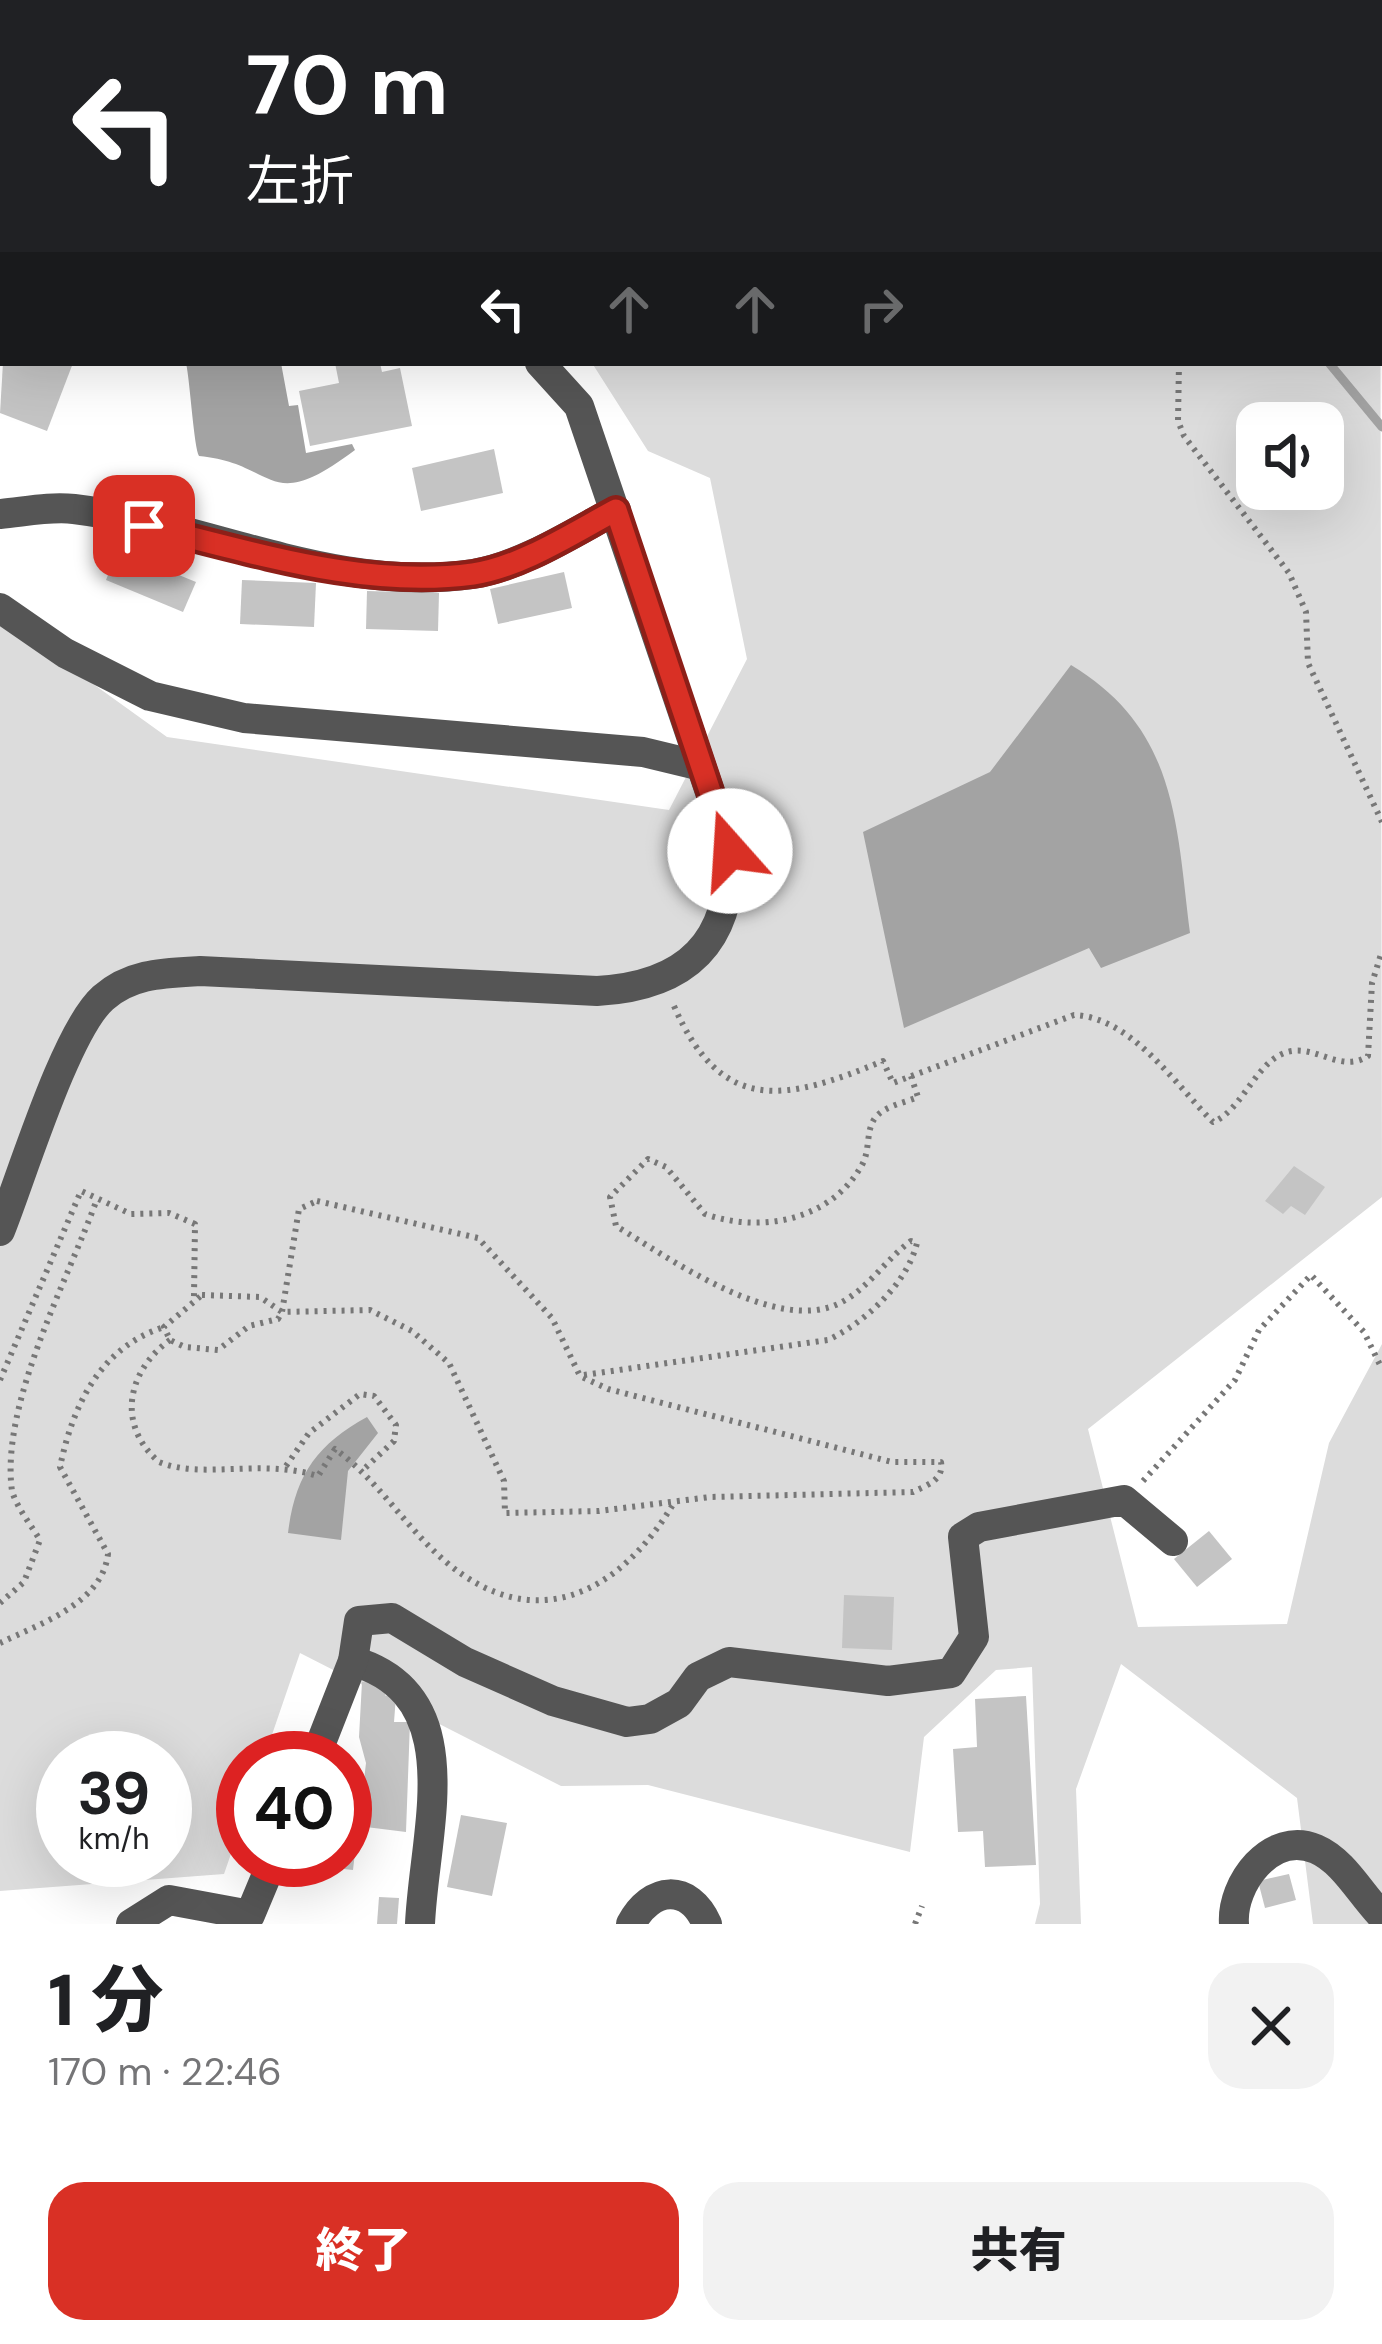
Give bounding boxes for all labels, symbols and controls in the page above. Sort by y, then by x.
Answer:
text: 70 m [246,31,449,140]
icon: left [48,48,204,204]
text: 左折 [246,146,354,217]
icon: left [470,276,536,342]
icon: ahead [596,276,662,342]
icon: ahead [722,276,788,342]
icon: right [848,276,914,342]
map controls [1236,402,1344,510]
button: sound [1236,402,1344,510]
pin [93,475,195,577]
icon: arrive [111,493,177,559]
position arrow [667,788,793,914]
speed limit sign: 40 [216,1731,372,1887]
text: 39 [78,1754,150,1833]
text: km/h [79,1819,149,1858]
text: 1 分 [48,1954,163,2047]
button: close [1208,1963,1334,2089]
text: 170 m · 22:46 [48,2046,282,2097]
button: 終了 [48,2182,679,2320]
button: 共有 [703,2182,1334,2320]

